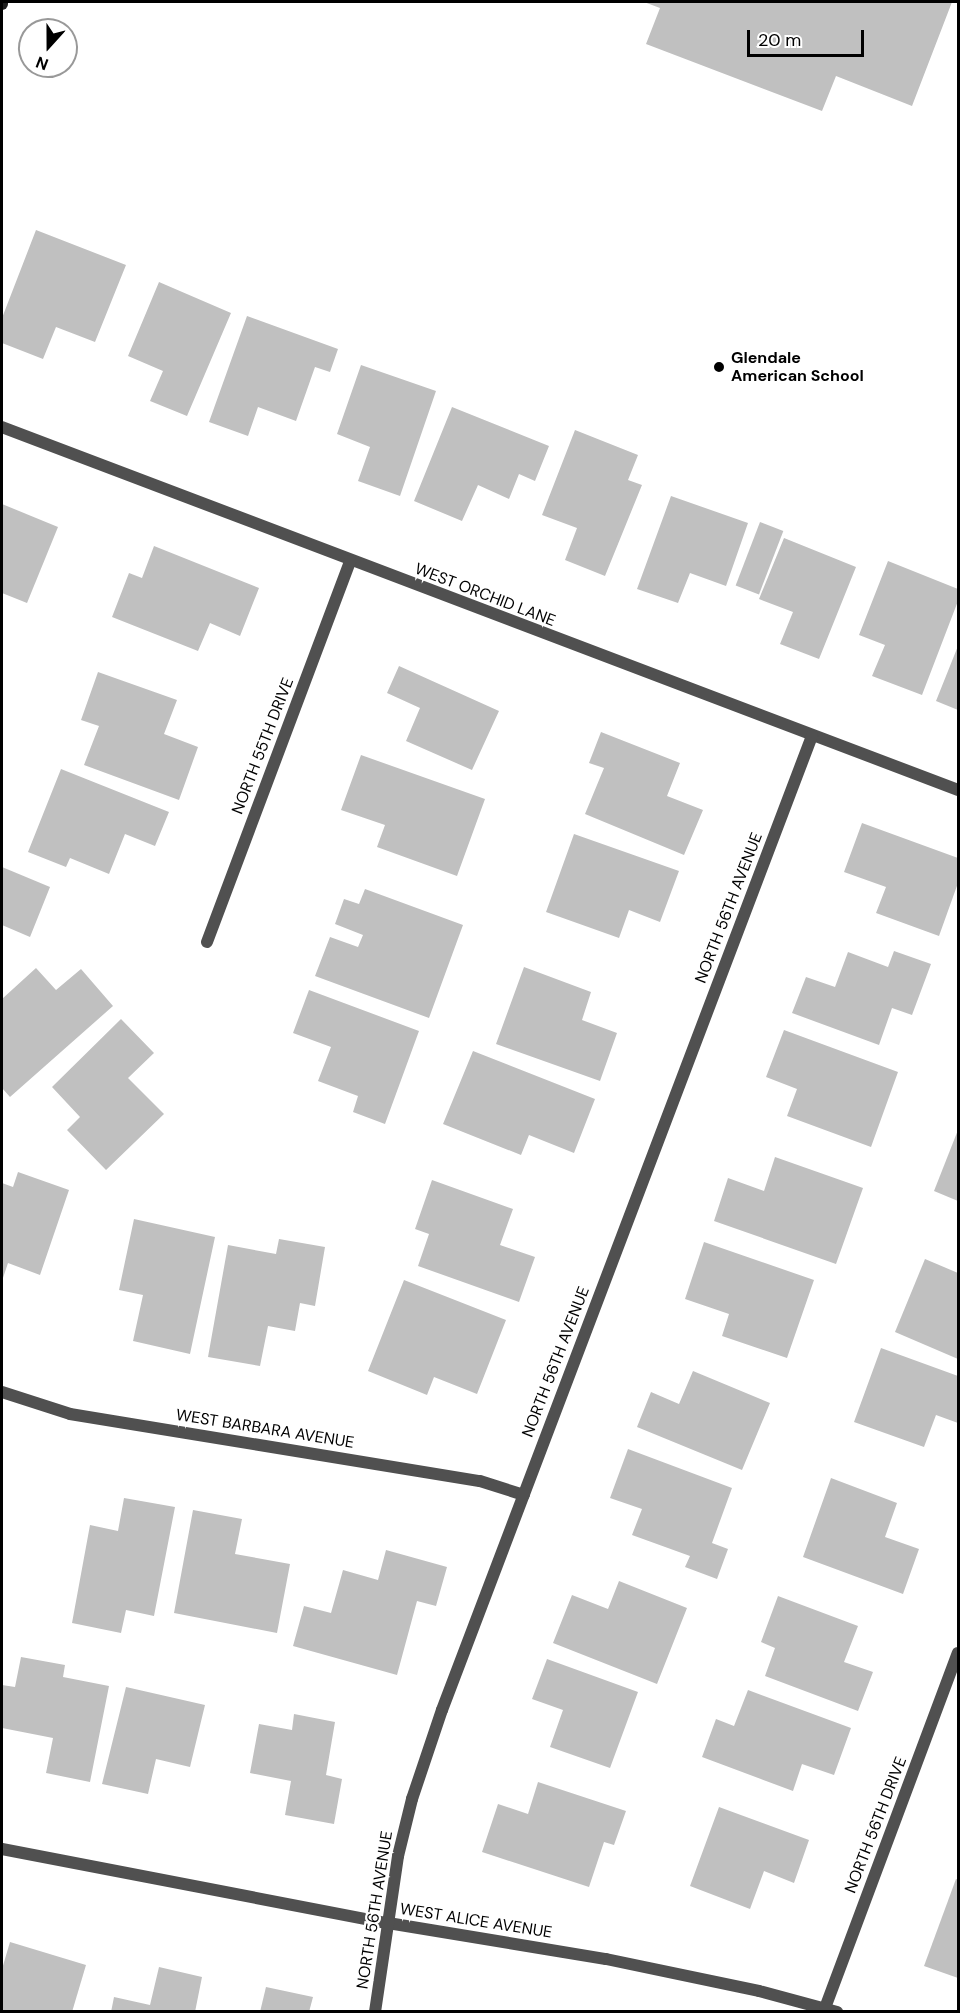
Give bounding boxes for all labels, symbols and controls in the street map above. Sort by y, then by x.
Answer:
north arrow [18,18,78,78]
scale bar [750,18,867,56]
text: 20 m [758,28,801,52]
text: N [33,52,51,75]
place label: Glendale American School [731,348,864,386]
marker: Glendale American School [712,360,726,374]
street label: WEST ORCHID LANE [412,559,558,631]
street label: NORTH 55TH DRIVE [228,675,298,817]
street label: NORTH 56TH AVENUE [691,830,767,986]
street label: NORTH 56TH AVENUE [518,1284,594,1440]
street label: WEST BARBARA AVENUE [175,1405,355,1453]
street label: NORTH 56TH DRIVE [841,1754,911,1896]
street label: NORTH 56TH AVENUE [353,1830,397,1990]
street label: WEST ALICE AVENUE [399,1899,553,1943]

